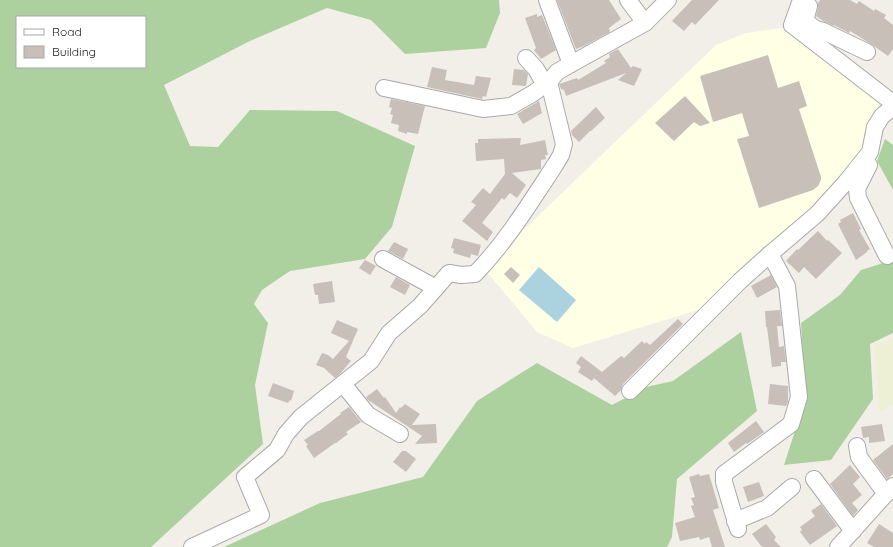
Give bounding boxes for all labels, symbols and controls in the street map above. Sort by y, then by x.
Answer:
legend [16,16,146,68]
text: Road [52,24,82,39]
text: Building [52,44,96,59]

